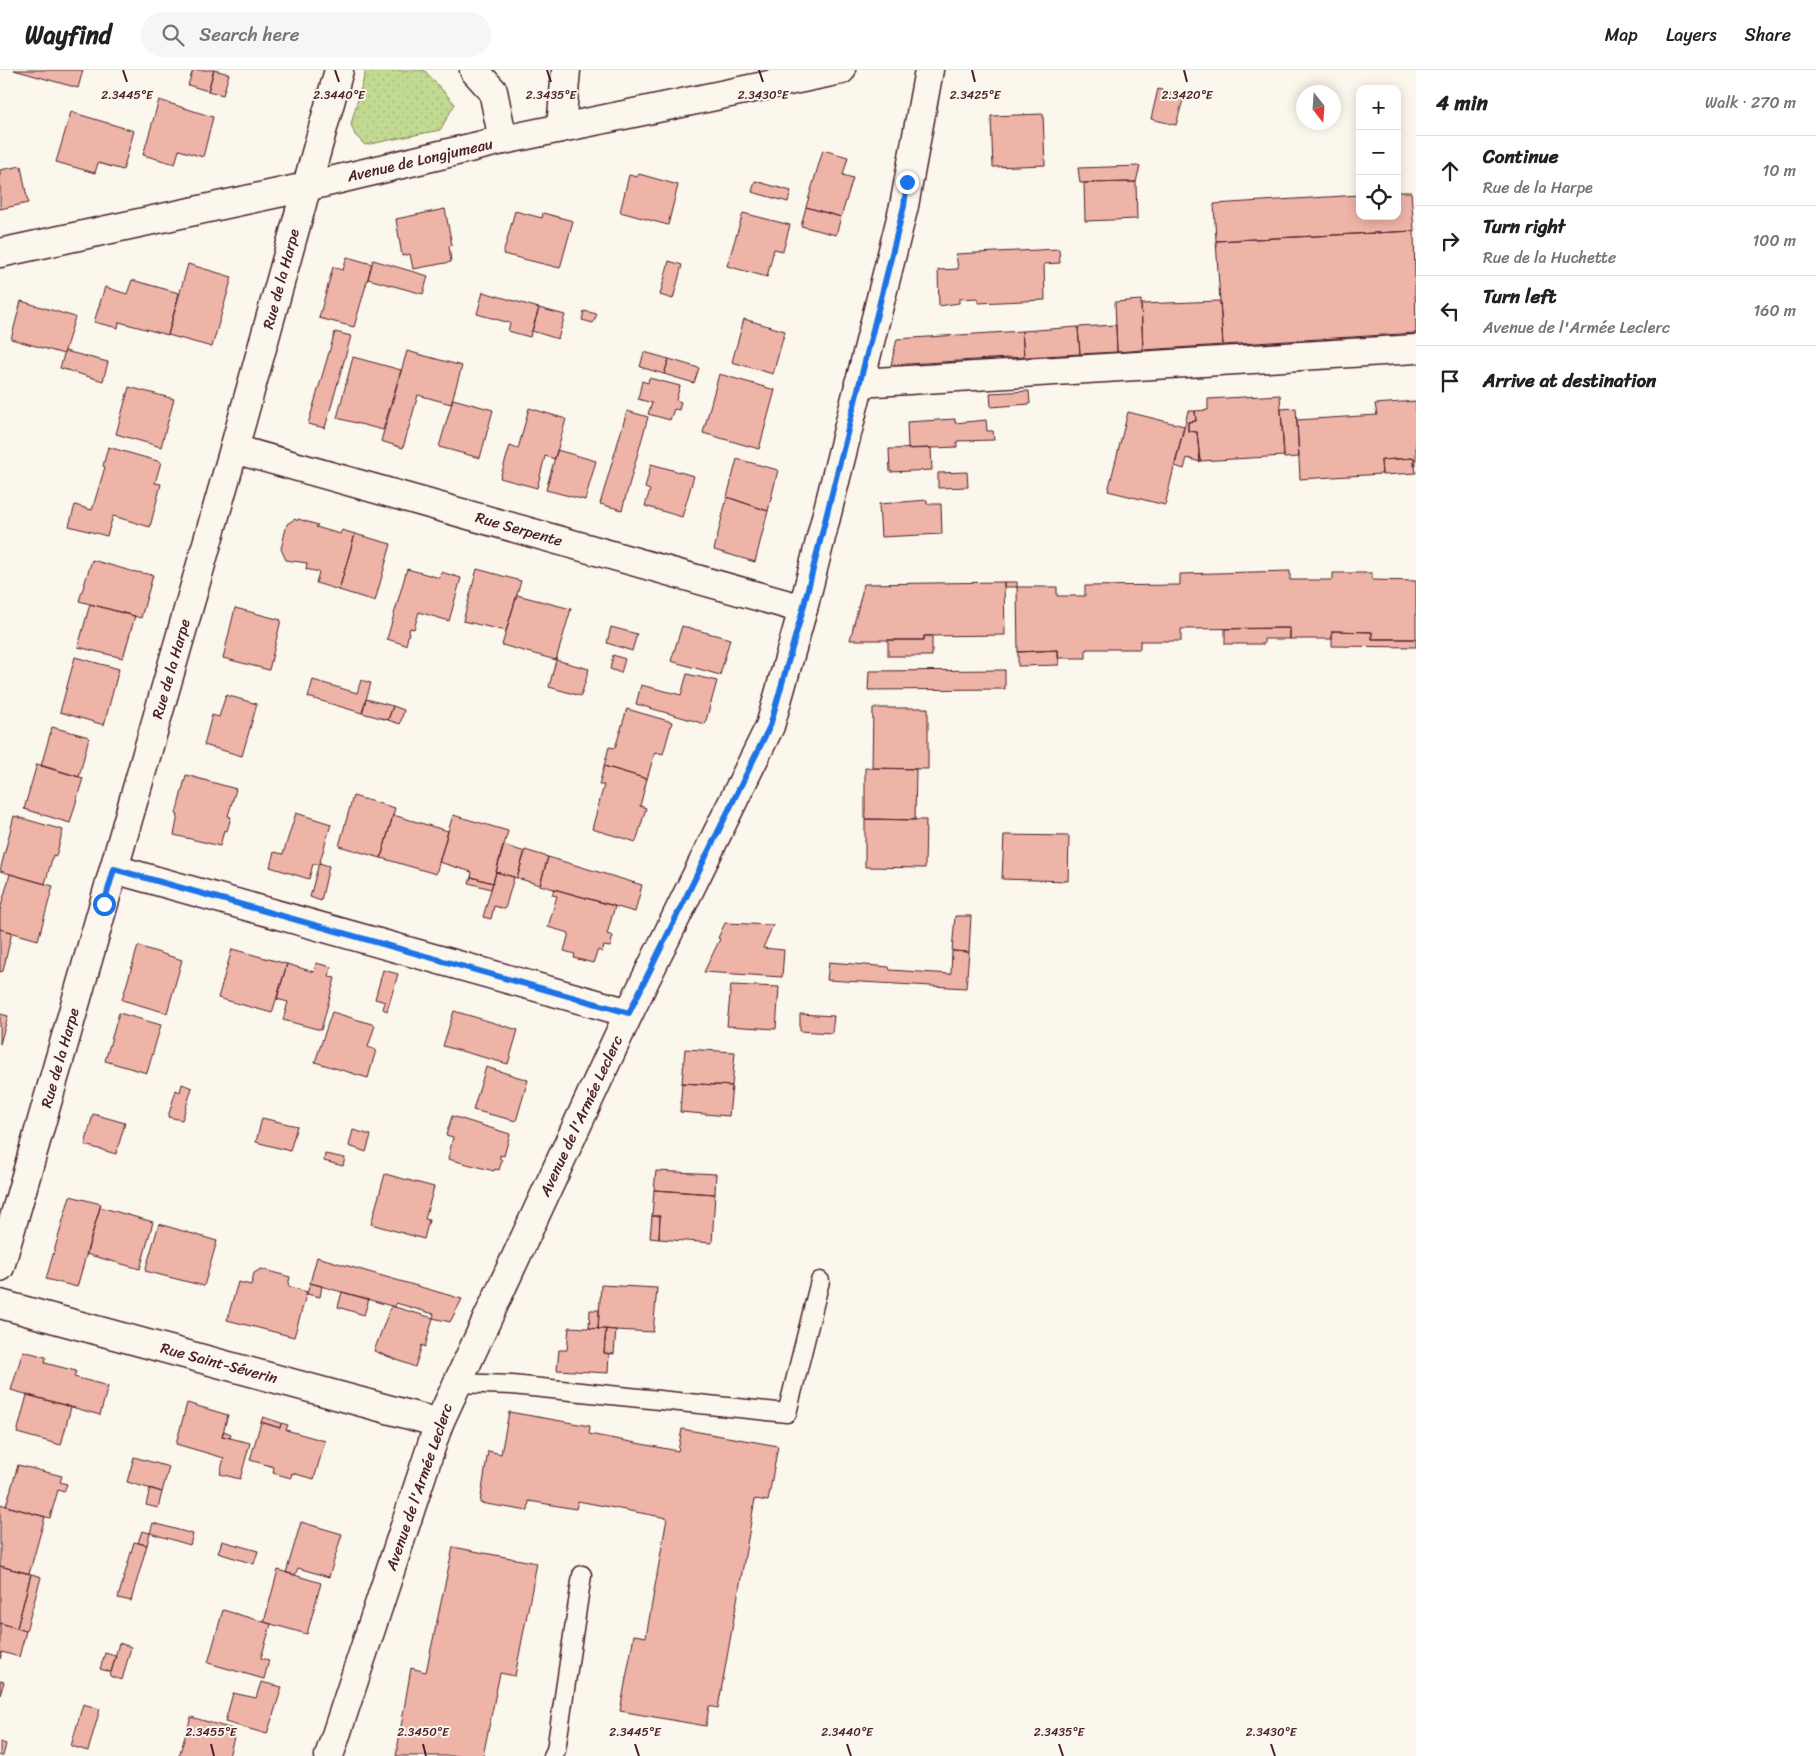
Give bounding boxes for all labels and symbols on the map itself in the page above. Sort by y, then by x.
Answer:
text: 2.3445°E [101,84,154,106]
text: 2.3440°E [313,84,366,106]
text: 2.3435°E [526,84,578,106]
text: 2.3430°E [738,84,790,106]
text: 2.3425°E [950,84,1002,106]
text: 2.3420°E [1162,84,1214,106]
north arrow [1296,85,1341,130]
street label: Avenue de Longjumeau [344,131,495,190]
route end [896,171,919,194]
street label: Rue de la Harpe [255,226,307,332]
street label: Rue Serpente [472,504,566,554]
street label: Rue de la Harpe [144,616,198,722]
route start [93,893,116,916]
street label: Rue de la Harpe [33,1005,87,1111]
street label: Avenue de l'Armée Leclerc [532,1031,630,1202]
street label: Rue Saint-Séverin [158,1335,280,1391]
street label: Avenue de l'Armée Leclerc [378,1399,460,1575]
text: 2.3455°E [185,1721,238,1743]
text: 2.3450°E [397,1721,450,1743]
text: 2.3445°E [609,1721,662,1743]
text: 2.3440°E [821,1721,874,1743]
text: 2.3435°E [1034,1721,1086,1743]
text: 2.3430°E [1246,1721,1298,1743]

